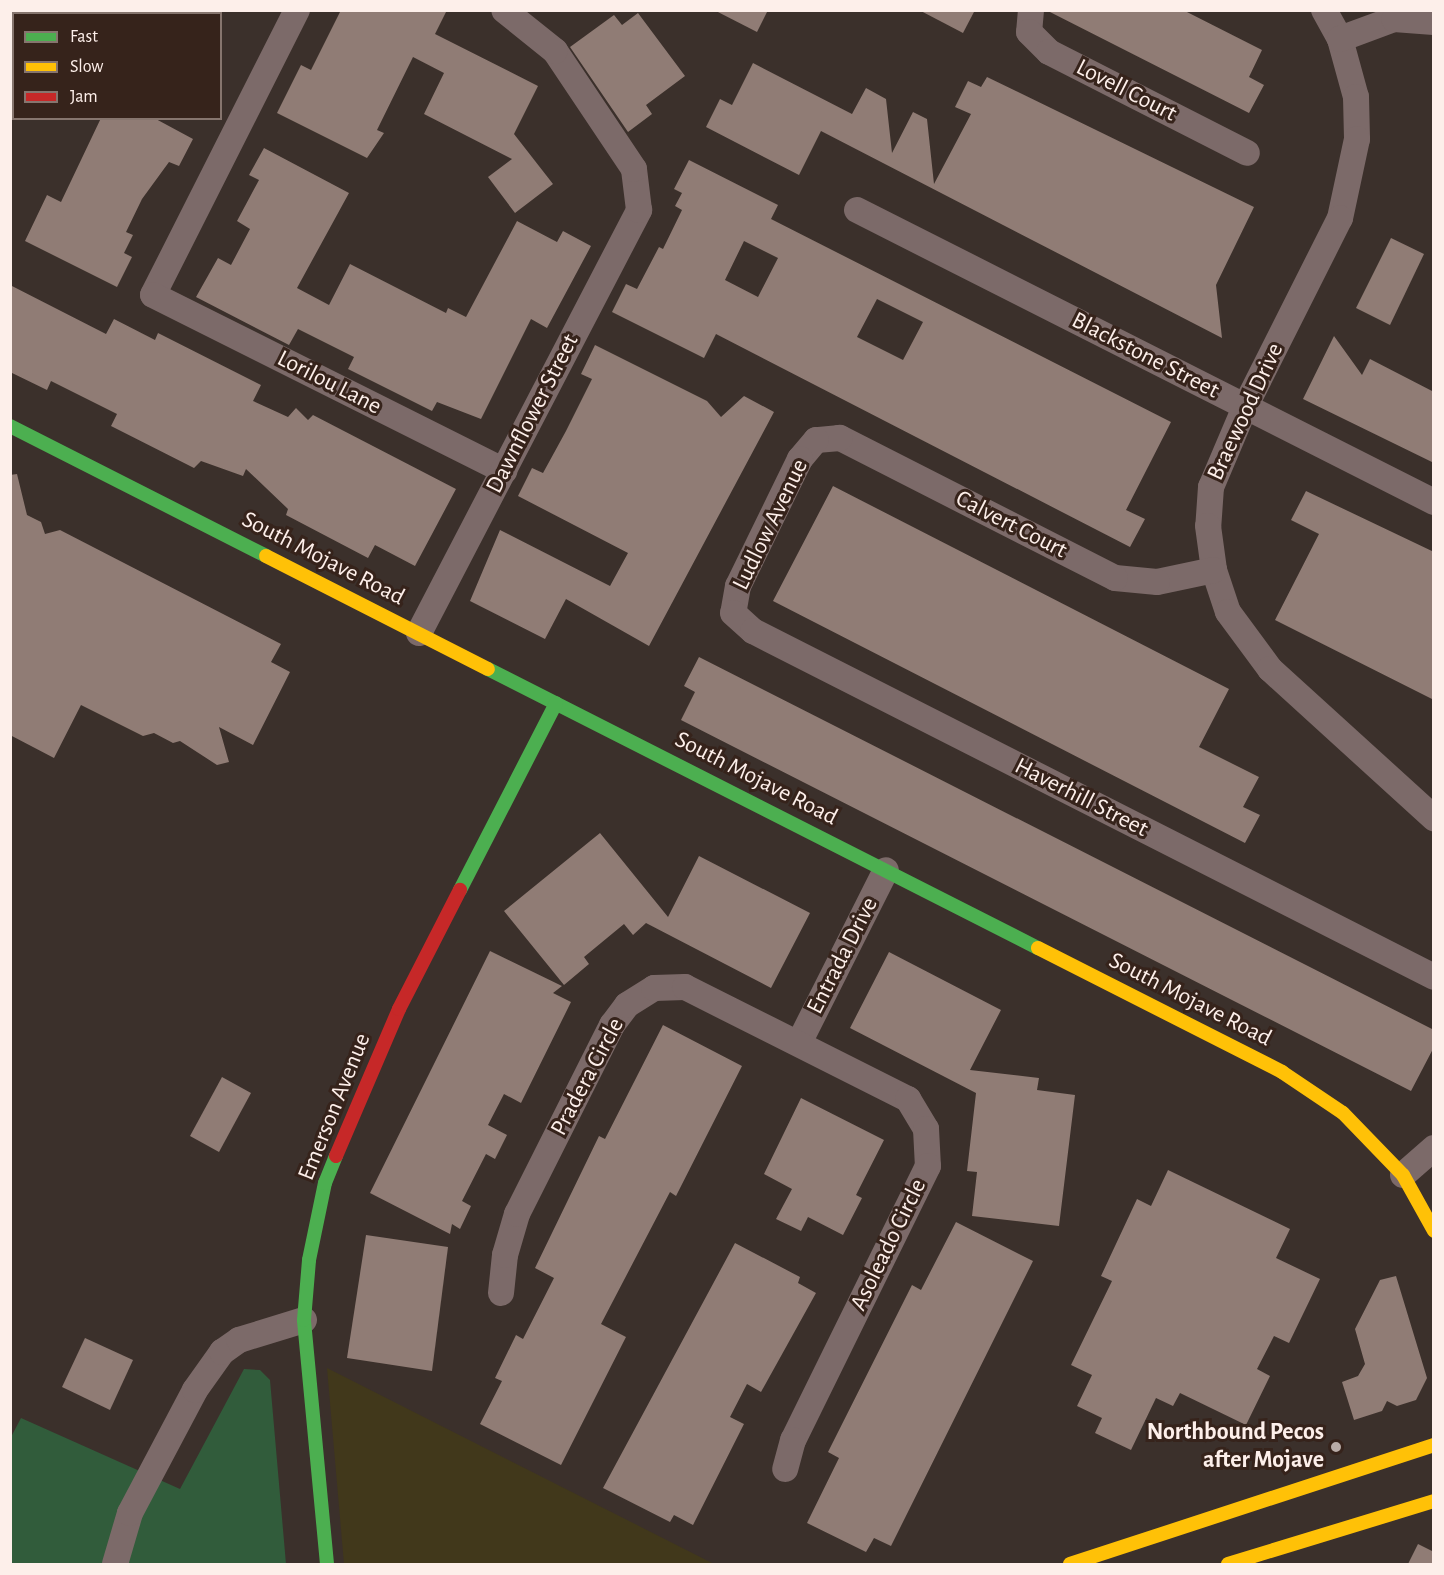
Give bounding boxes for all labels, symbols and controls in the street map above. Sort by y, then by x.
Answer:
legend [12,12,222,120]
text: Fast [70,28,98,46]
street label: Lovell Court [1071,53,1181,129]
text: Slow [70,58,103,76]
text: Jam [70,88,98,106]
street label: Blackstone Street [1066,306,1224,406]
street label: Dawnflower Street [480,330,586,498]
street label: Braewood Drive [1202,339,1290,485]
street label: Lorilou Lane [272,345,386,421]
street label: Ludlow Avenue [727,455,815,595]
street label: Calvert Court [951,485,1071,565]
street label: South Mojave Road [237,506,409,612]
street label: South Mojave Road [670,726,842,832]
street label: Haverhill Street [1009,752,1153,844]
street label: Entrada Drive [801,893,885,1019]
street label: South Mojave Road [1104,947,1276,1053]
street label: Pradera Circle [545,1013,631,1141]
street label: Emerson Avenue [292,1029,378,1185]
street label: Asoleado Circle [845,1174,933,1316]
place label: Northbound Pecos after Mojave [1147,1419,1324,1475]
marker: Northbound Pecos after Mojave [1329,1440,1343,1454]

